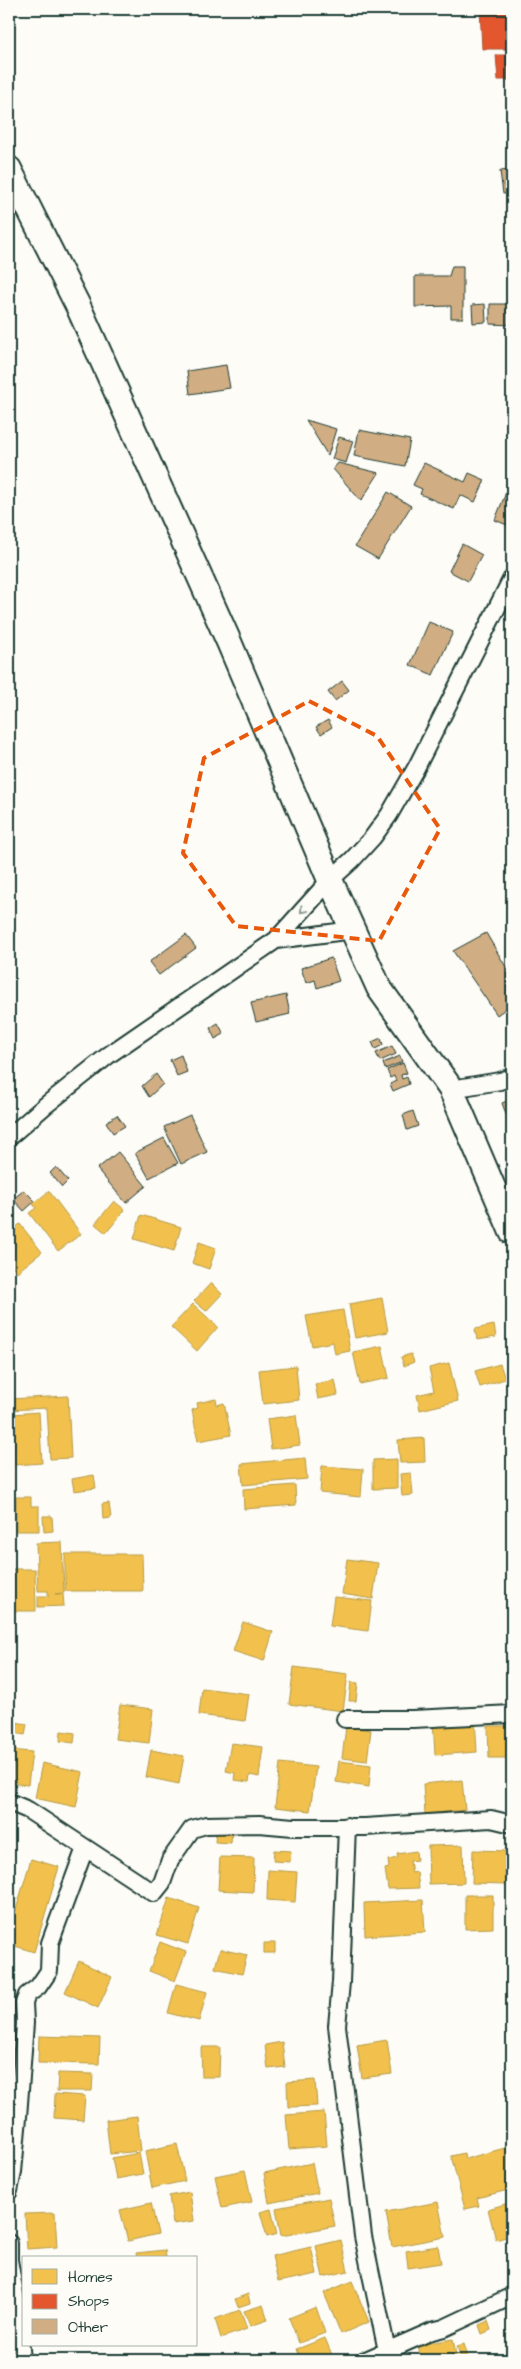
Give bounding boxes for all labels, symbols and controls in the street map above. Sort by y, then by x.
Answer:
one-way arrow [300,904,309,913]
legend [22,2256,198,2346]
text: Homes [68,2267,113,2288]
text: Shops [68,2291,110,2312]
text: Other [68,2317,108,2338]

